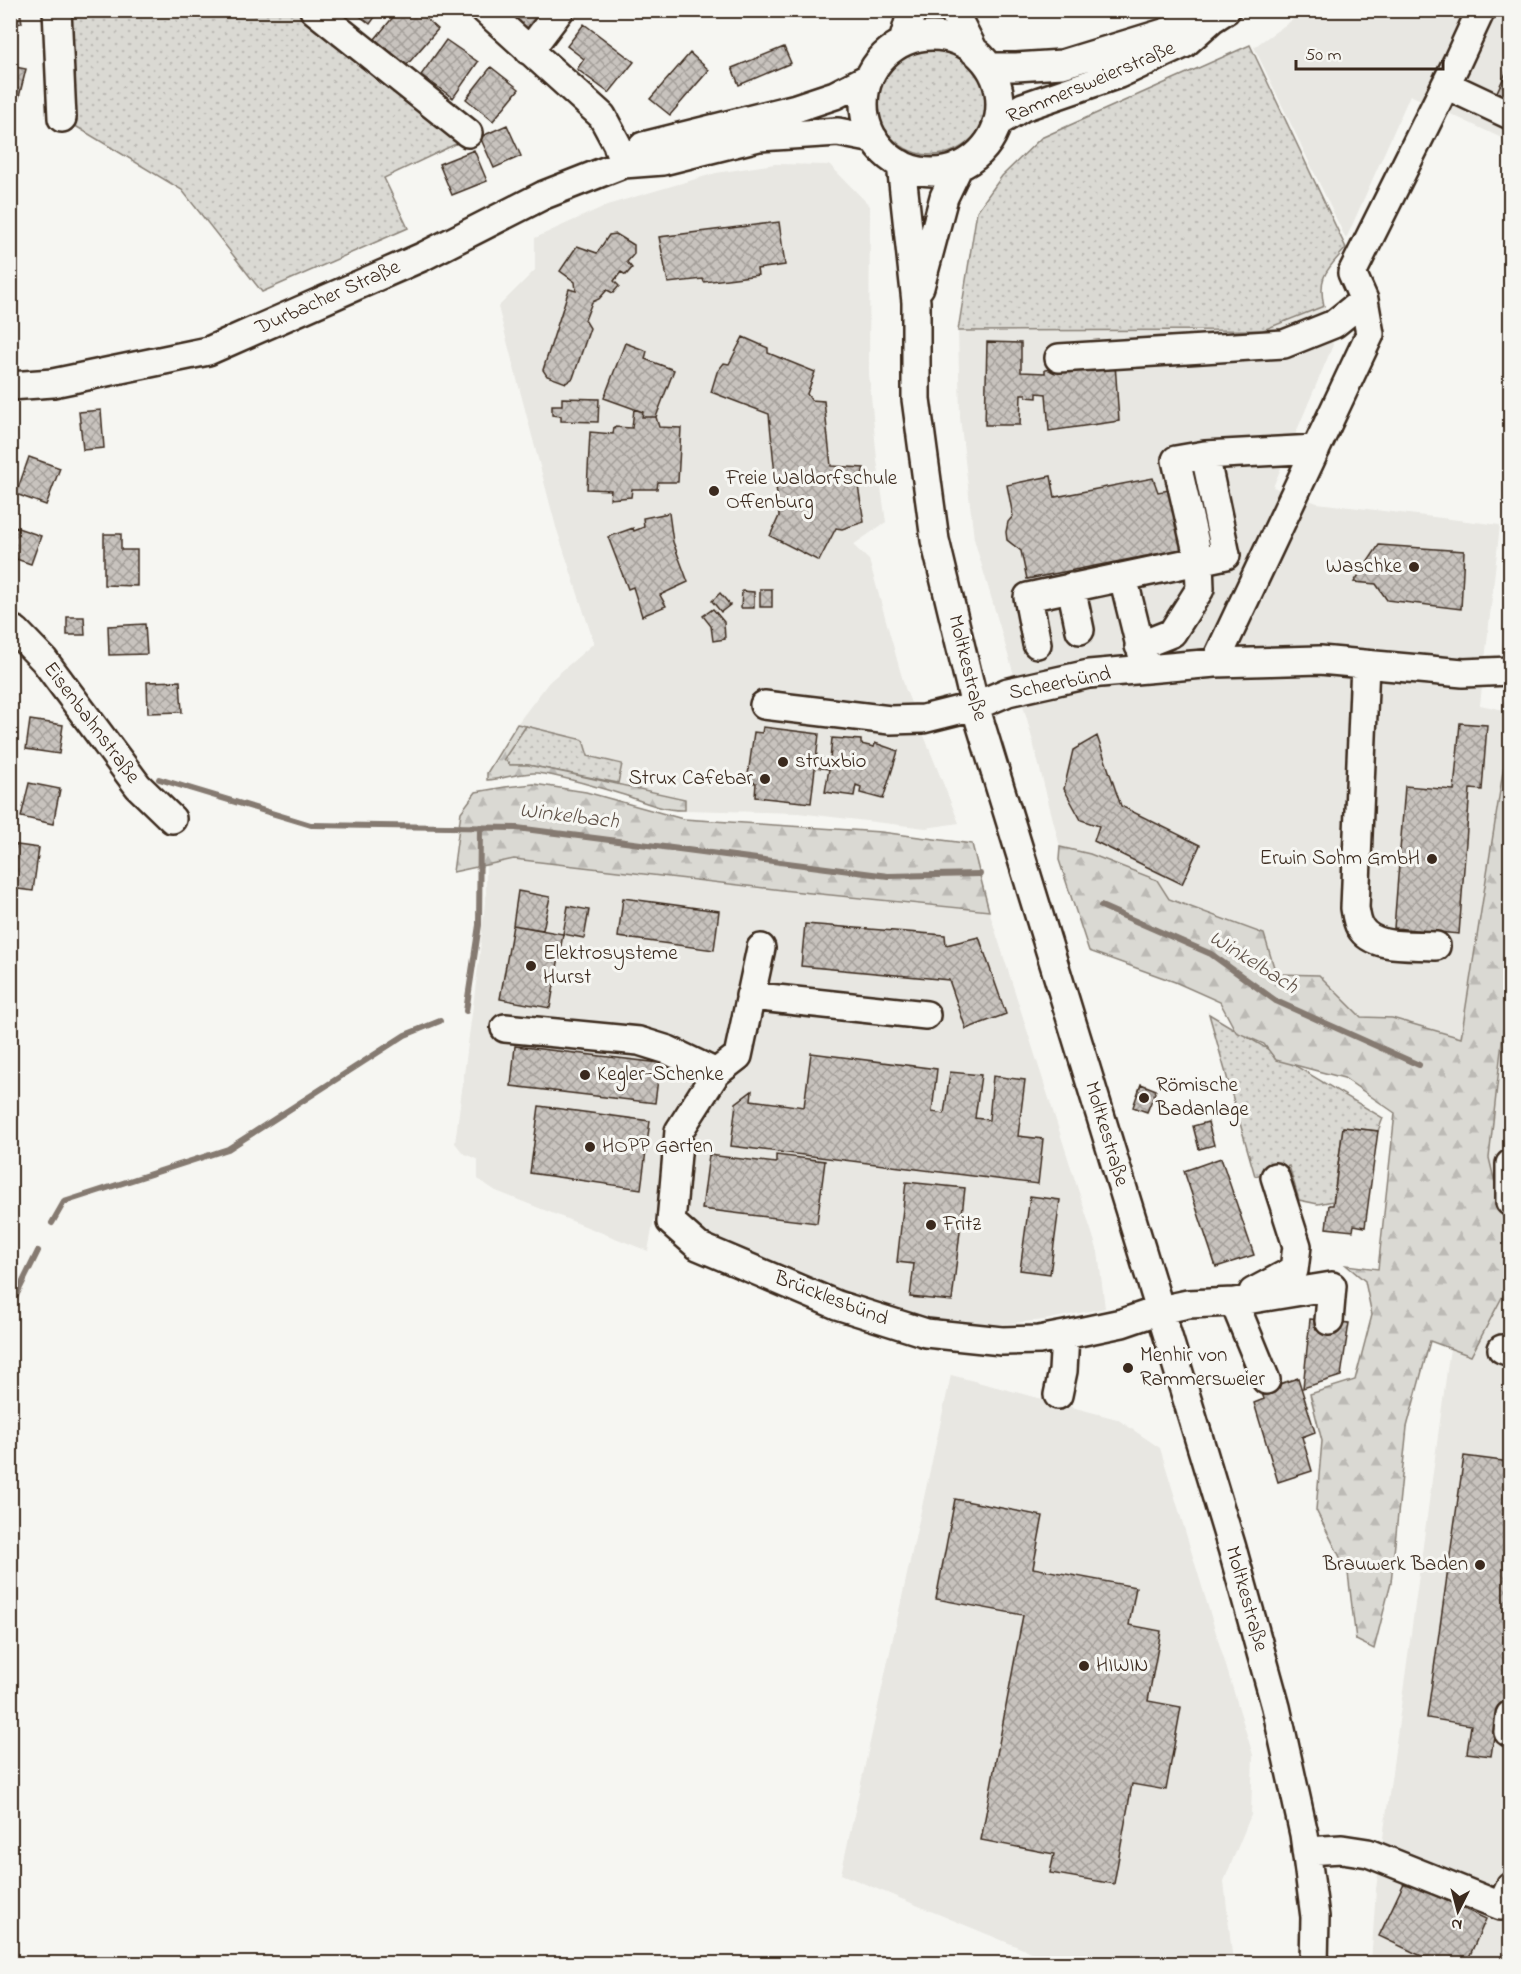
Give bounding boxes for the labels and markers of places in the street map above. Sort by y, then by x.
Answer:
place label: Freie Waldorfschule Offenburg [725,464,898,520]
marker: Freie Waldorfschule Offenburg [707,484,721,498]
place label: Waschke [1326,552,1403,582]
marker: Waschke [1407,560,1421,574]
place label: struxbio [795,747,866,777]
marker: struxbio [776,755,790,769]
place label: Strux Cafebar [628,764,753,794]
marker: Strux Cafebar [758,772,772,786]
place label: Erwin Sohm GmbH [1260,844,1420,874]
marker: Erwin Sohm GmbH [1425,852,1439,866]
place label: Elektrosysteme Hurst [543,939,678,993]
marker: Elektrosysteme Hurst [524,959,538,973]
place label: Kegler-Schenke [597,1060,724,1092]
marker: Kegler-Schenke [578,1068,592,1082]
place label: Römische Badanlage [1155,1071,1249,1127]
marker: Römische Badanlage [1137,1091,1151,1105]
place label: HOPP Garten [602,1132,713,1162]
marker: HOPP Garten [583,1140,597,1154]
place label: Fritz [942,1210,981,1240]
marker: Fritz [924,1218,938,1232]
place label: Menhir von Rammersweier [1140,1341,1266,1395]
marker: Menhir von Rammersweier [1121,1361,1135,1375]
place label: Brauwerk Baden [1322,1550,1468,1580]
marker: Brauwerk Baden [1473,1558,1487,1572]
place label: HIWIN [1096,1651,1149,1681]
marker: HIWIN [1077,1659,1091,1673]

